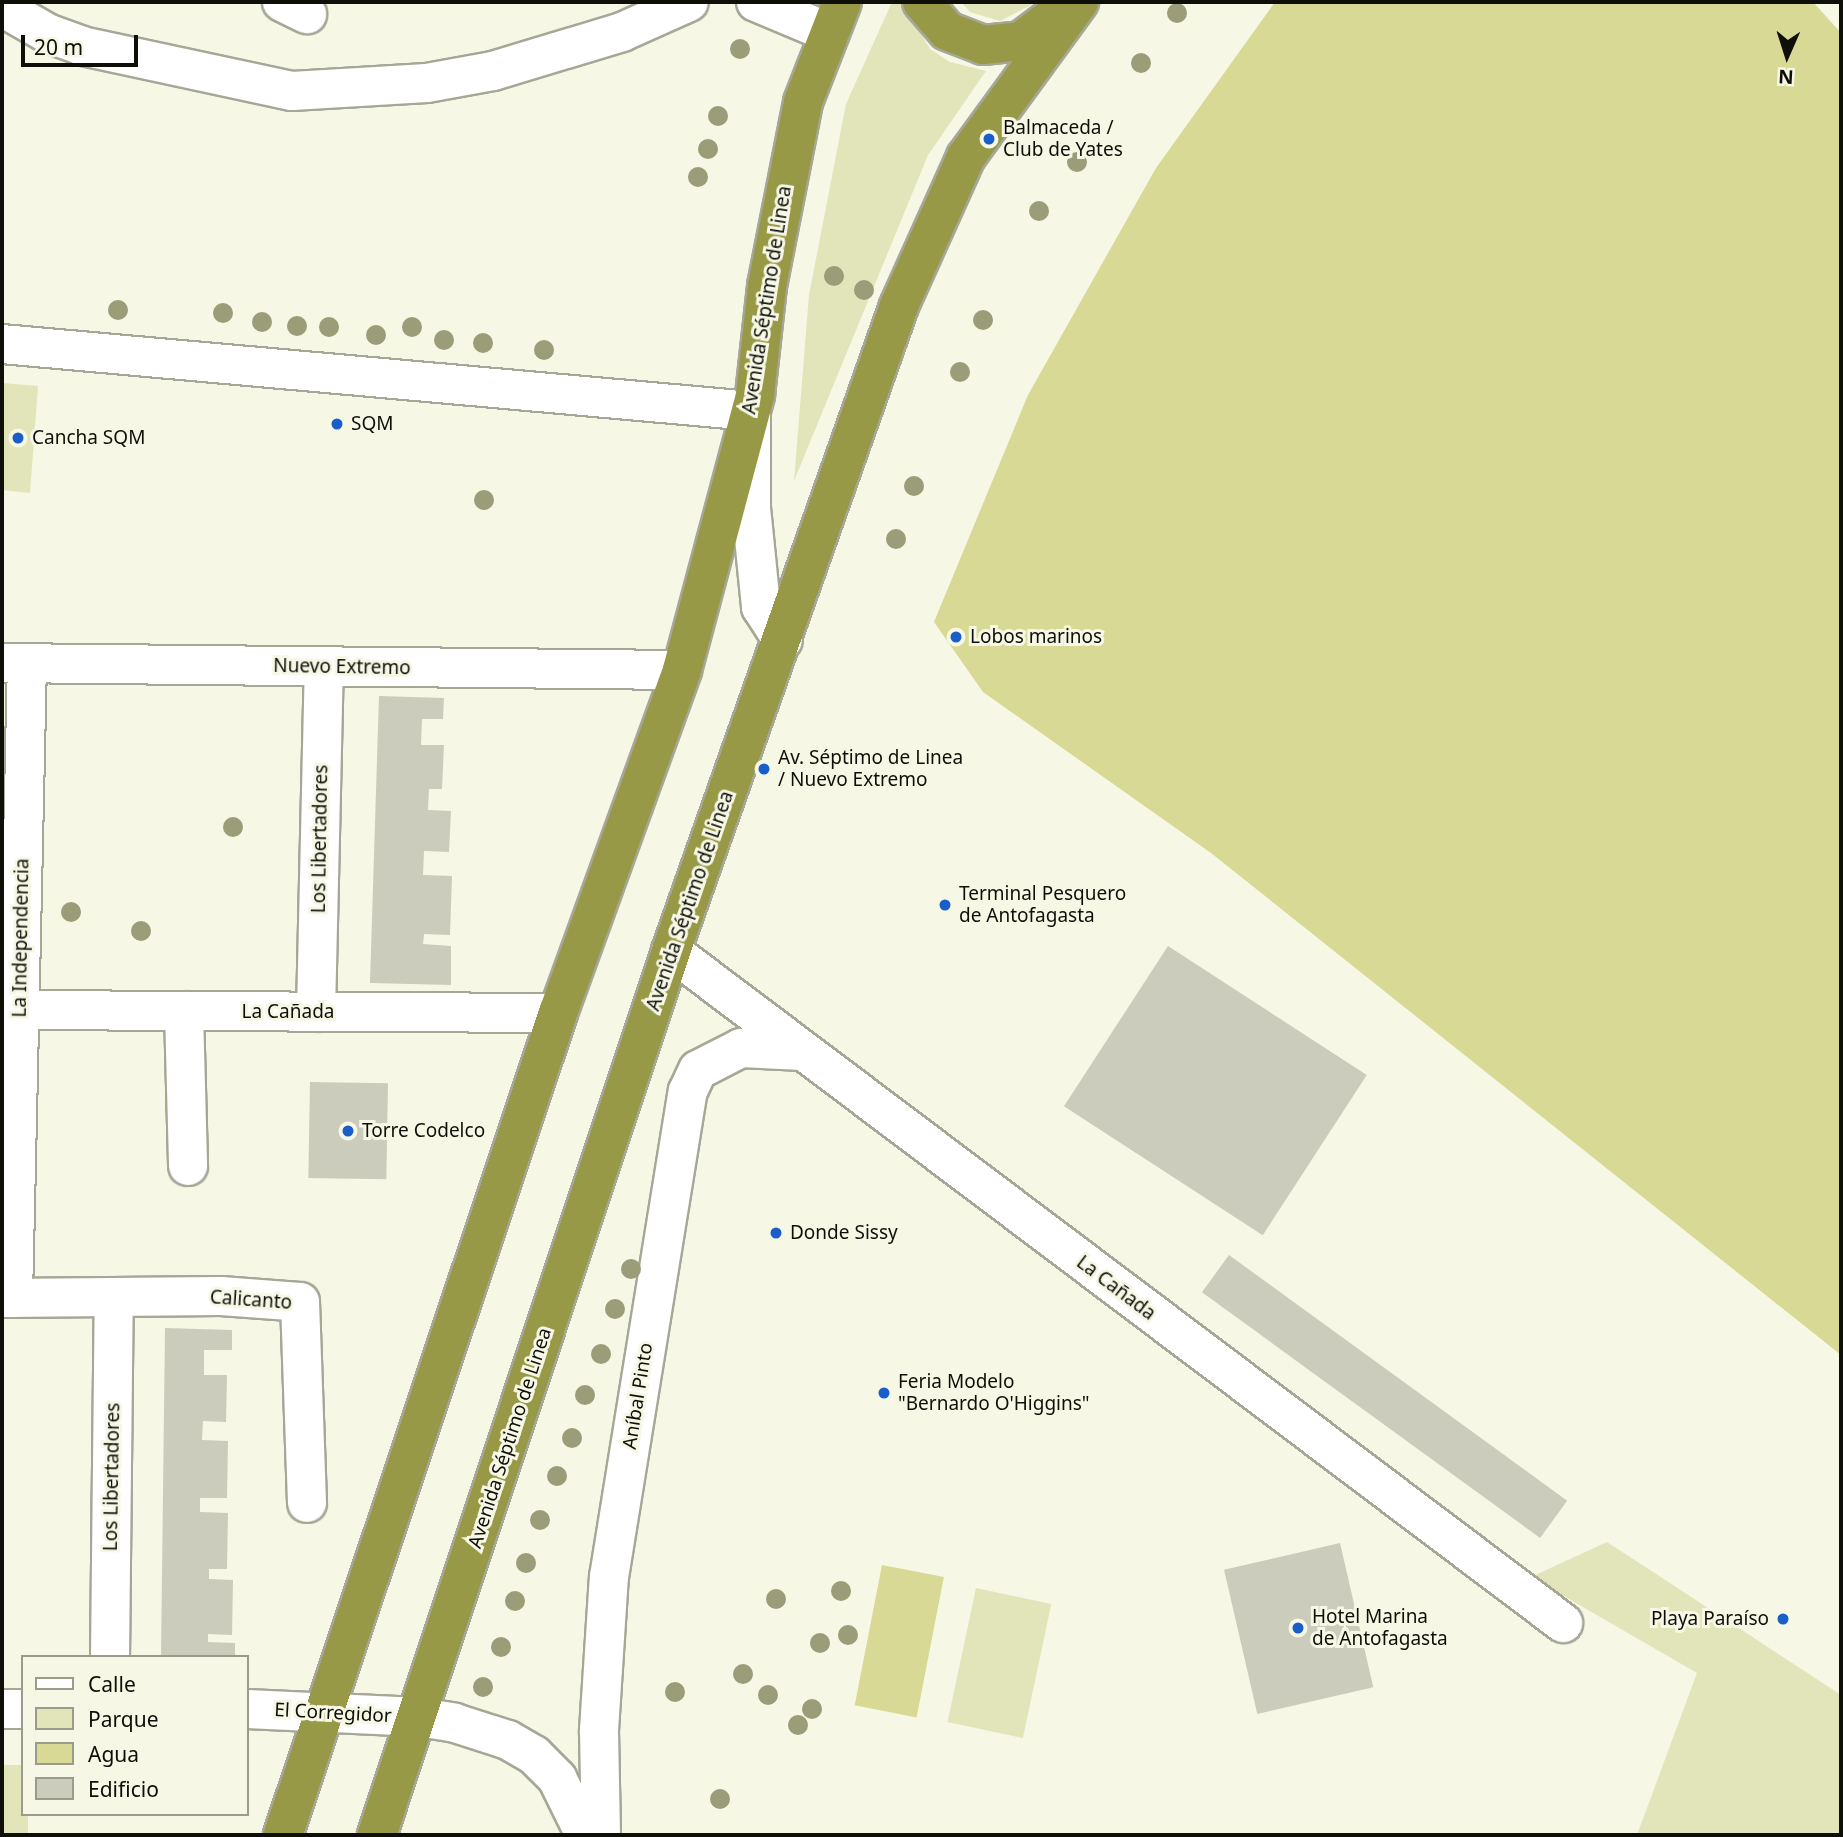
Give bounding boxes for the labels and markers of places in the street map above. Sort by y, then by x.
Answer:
place label: Balmaceda / Club de Yates [1003,117,1123,161]
marker: Balmaceda / Club de Yates [981,131,997,147]
place label: SQM [351,413,394,435]
marker: SQM [329,416,345,432]
place label: Cancha SQM [32,427,145,449]
marker: Cancha SQM [10,430,26,446]
place label: Lobos marinos [970,626,1102,648]
marker: Lobos marinos [948,629,964,645]
place label: Av. Séptimo de Linea / Nuevo Extremo [778,747,963,791]
marker: Av. Séptimo de Linea / Nuevo Extremo [756,761,772,777]
place label: Terminal Pesquero de Antofagasta [959,883,1126,927]
marker: Terminal Pesquero de Antofagasta [937,897,953,913]
place label: Torre Codelco [362,1120,485,1142]
marker: Torre Codelco [340,1123,356,1139]
place label: Donde Sissy [790,1222,898,1244]
marker: Donde Sissy [768,1225,784,1241]
place label: Feria Modelo "Bernardo O'Higgins" [898,1371,1090,1415]
marker: Feria Modelo "Bernardo O'Higgins" [876,1385,892,1401]
place label: Hotel Marina de Antofagasta [1312,1606,1448,1650]
place label: Playa Paraíso [1651,1608,1769,1630]
marker: Playa Paraíso [1775,1611,1791,1627]
marker: Hotel Marina de Antofagasta [1290,1620,1306,1636]

